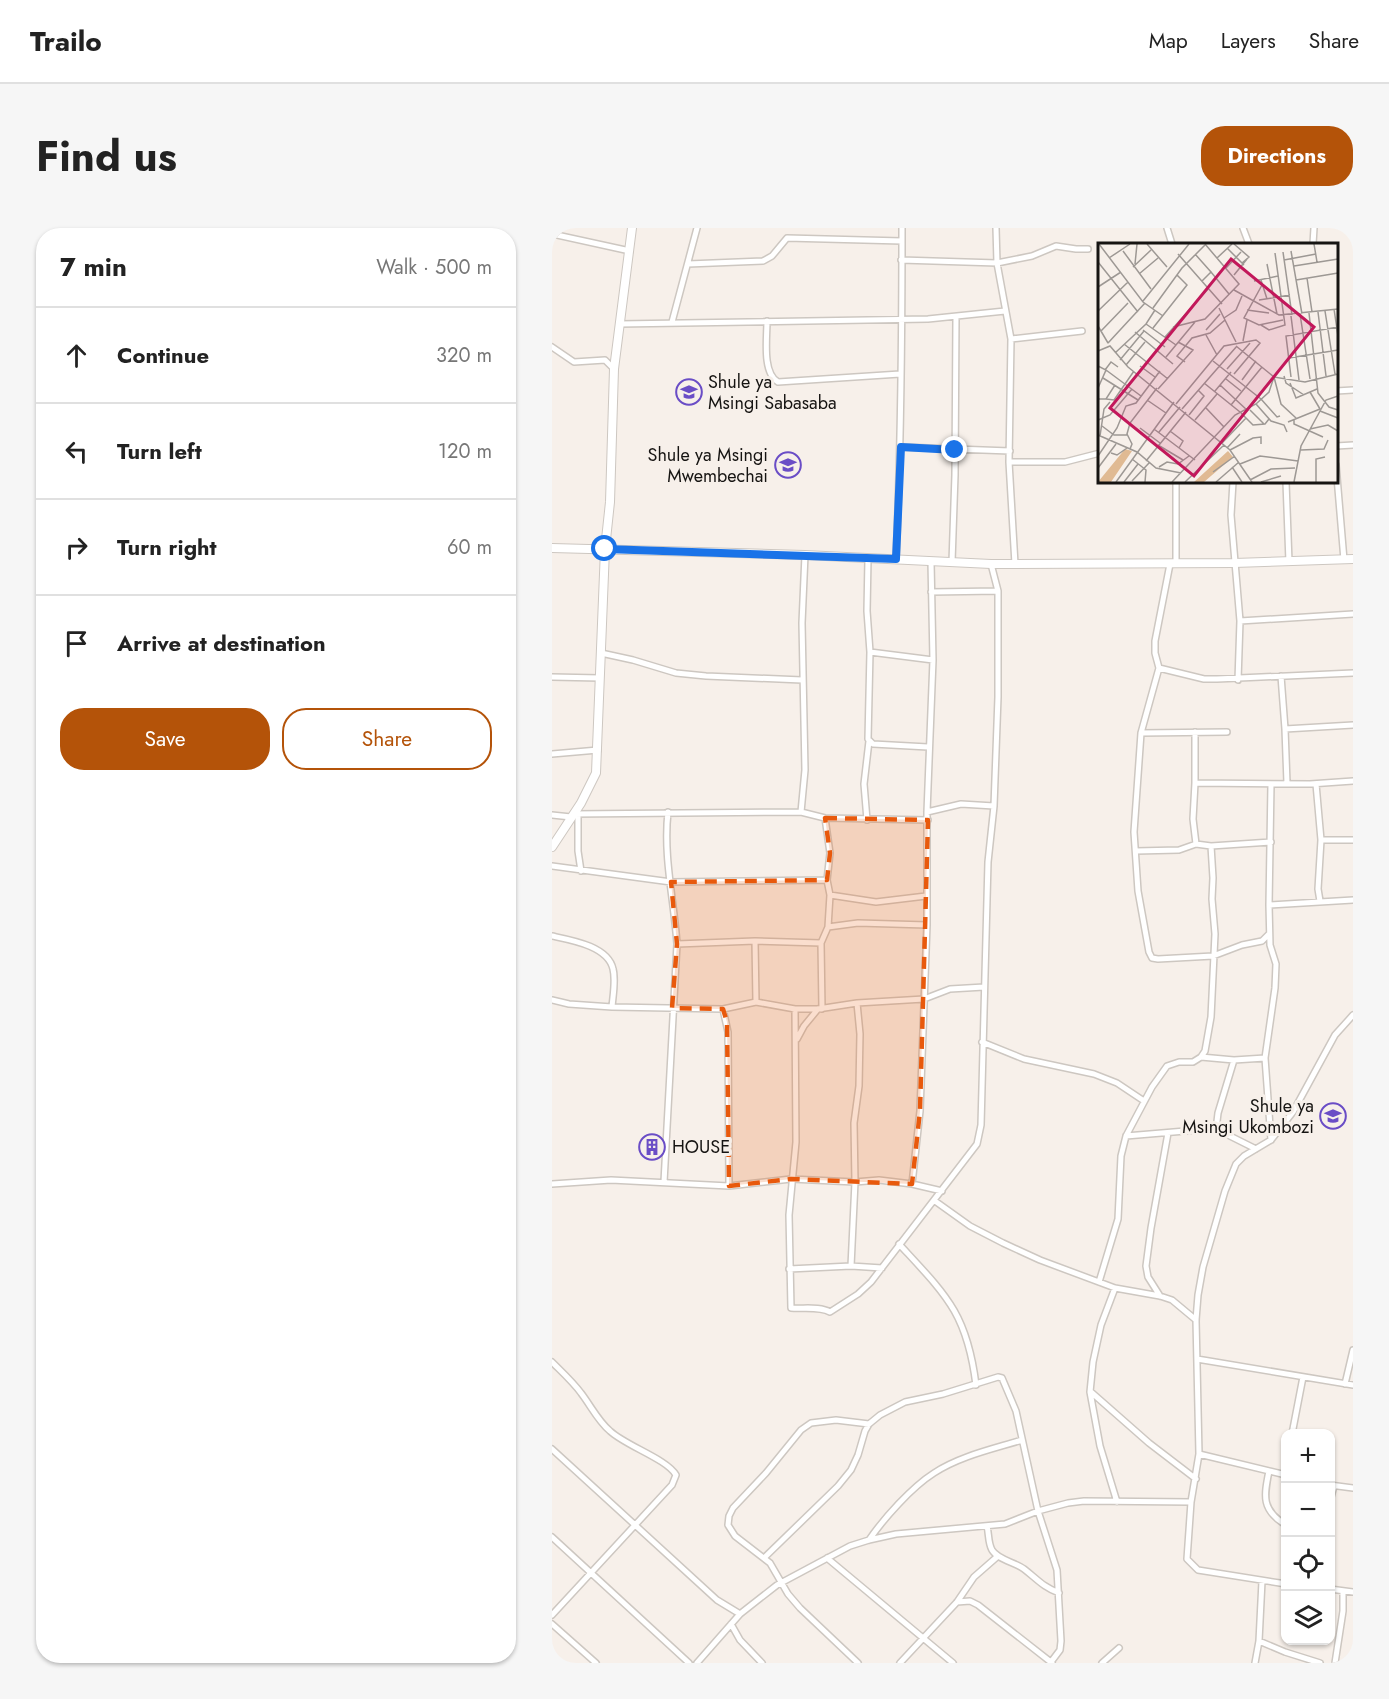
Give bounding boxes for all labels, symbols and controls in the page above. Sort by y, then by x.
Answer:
text: Trailo [30,21,102,62]
text: Map [1149,26,1188,56]
text: Layers [1221,26,1276,56]
text: Share [1309,26,1359,56]
text: Find us [36,126,177,187]
button: Directions [1201,126,1353,186]
inset map [1098,243,1338,483]
text: 7 min [60,248,127,286]
text: Walk · 500 m [376,253,492,282]
icon: ahead [60,339,93,372]
text: Continue [117,339,209,371]
text: 320 m [436,341,492,370]
place label: Shule ya Msingi Sabasaba [708,369,837,416]
school or university icon: Shule ya Msingi Sabasaba [674,377,704,407]
icon: left [60,435,93,468]
text: Turn left [117,435,202,467]
route end [941,436,967,462]
text: 120 m [438,437,492,466]
place label: Shule ya Msingi Mwembechai [648,442,768,489]
school or university icon: Shule ya Msingi Mwembechai [773,450,803,480]
icon: right [60,531,93,564]
text: Turn right [117,531,217,563]
text: 60 m [447,533,492,562]
route start [591,535,617,561]
icon: arrive [60,627,93,660]
text: Arrive at destination [117,627,326,659]
button: Save [60,708,270,770]
button: Share [282,708,492,770]
place label: Shule ya Msingi Ukombozi [1182,1093,1314,1140]
school or university icon: Shule ya Msingi Ukombozi [1318,1101,1348,1131]
building icon: HOUSE [637,1132,667,1162]
place label: HOUSE [672,1134,730,1160]
map controls [1281,1429,1335,1645]
button: + [1281,1429,1335,1483]
button: − [1281,1483,1335,1537]
button: locate [1281,1537,1335,1591]
button: layers [1281,1591,1335,1645]

